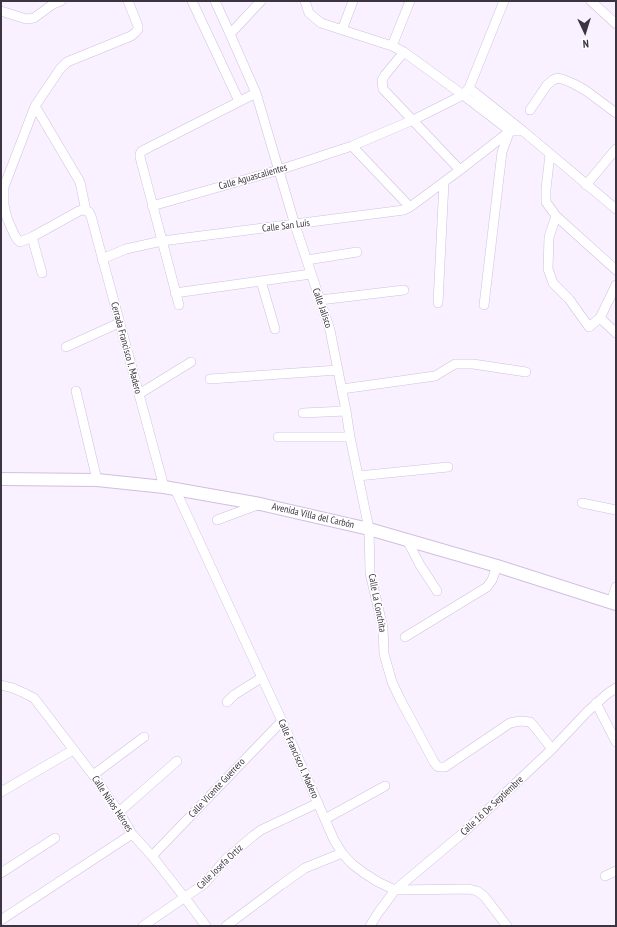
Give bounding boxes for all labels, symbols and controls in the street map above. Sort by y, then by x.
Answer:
north arrow [565,12,605,52]
text: N [582,37,589,51]
street label: Calle Aguascalientes [217,161,289,193]
street label: Calle San Luis [261,217,311,235]
street label: Calle Jalisco [310,286,334,330]
street label: Cerrada Francisco I. Madero [108,301,144,395]
street label: Avenida Villa del Carbón [271,501,355,531]
street label: Calle La Conchita [365,573,389,633]
street label: Calle Francisco I. Madero [275,717,321,801]
street label: Calle Vicente Guerrero [186,756,248,820]
street label: Calle Niños Héroes [89,774,135,834]
street label: Calle 16 De Septiembre [458,774,526,838]
street label: Calle Josefa Ortiz [195,842,245,892]

